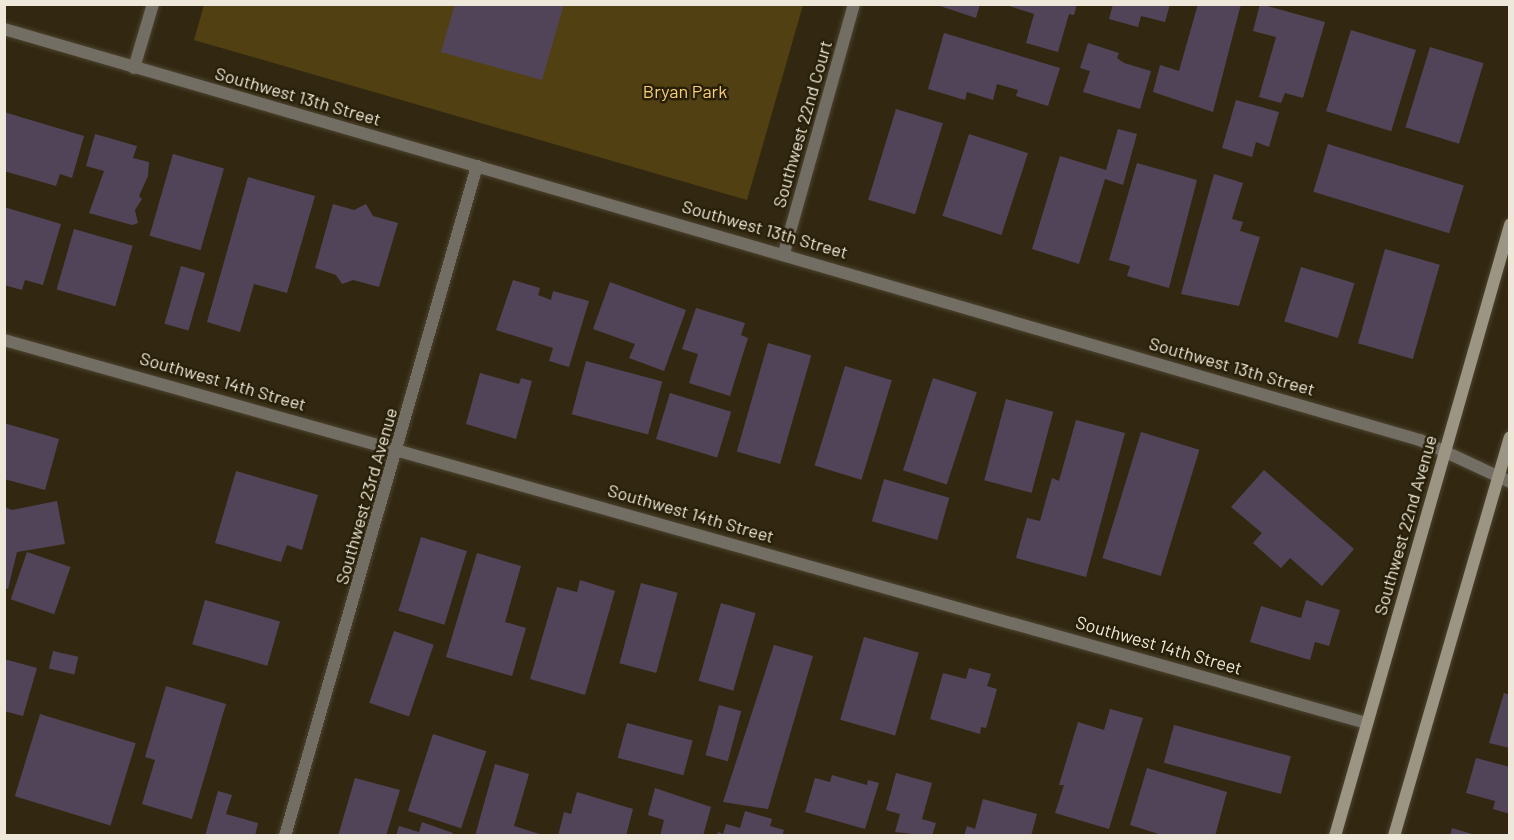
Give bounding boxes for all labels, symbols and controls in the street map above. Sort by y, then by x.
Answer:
street label: Southwest 22nd Court [768,38,836,210]
street label: Southwest 13th Street [213,62,383,130]
park label: Bryan Park [643,80,727,102]
street label: Southwest 13th Street [680,195,850,263]
street label: Southwest 13th Street [1147,332,1317,400]
street label: Southwest 14th Street [137,347,309,415]
street label: Southwest 23rd Avenue [330,405,402,587]
street label: Southwest 22nd Avenue [1369,432,1441,618]
street label: Southwest 14th Street [605,479,777,547]
street label: Southwest 14th Street [1073,611,1245,679]

